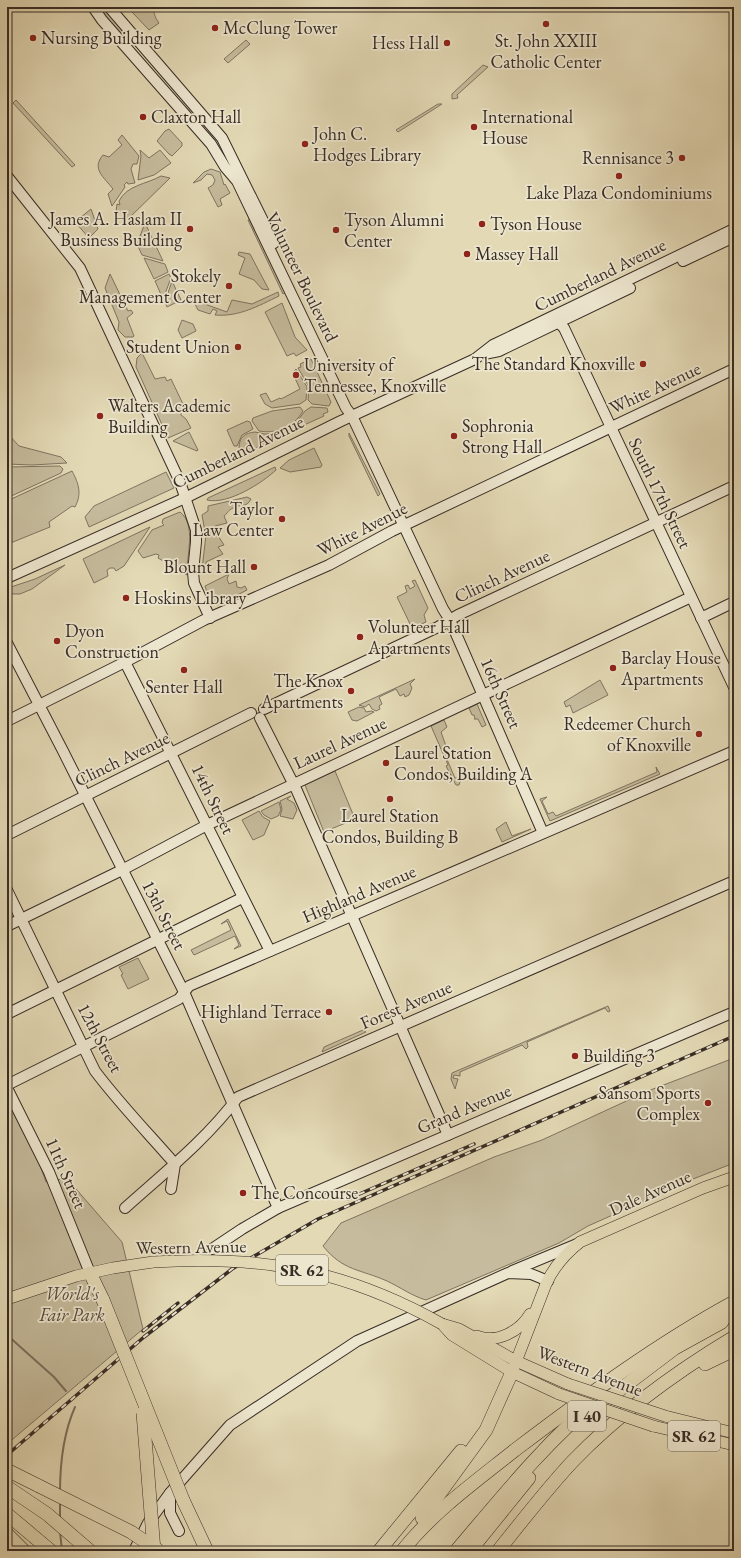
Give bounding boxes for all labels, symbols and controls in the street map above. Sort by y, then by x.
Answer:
place label: McClung Tower [223,16,337,39]
marker: St. John XXIII Catholic Center [541,19,551,29]
marker: McClung Tower [210,23,220,33]
place label: Nursing Building [41,26,162,49]
place label: St. John XXIII Catholic Center [490,29,602,73]
place label: Hess Hall [372,31,439,54]
marker: Nursing Building [28,33,38,43]
marker: Hess Hall [442,38,452,48]
place label: Claxton Hall [151,105,241,128]
place label: International House [482,105,573,149]
marker: Claxton Hall [138,112,148,122]
place label: John C. Hodges Library [311,122,421,166]
marker: International House [469,122,479,132]
marker: John C. Hodges Library [300,139,310,149]
place label: Rennisance 3 [582,146,674,169]
marker: Rennisance 3 [677,153,687,163]
marker: Lake Plaza Condominiums [614,171,624,181]
place label: Lake Plaza Condominiums [526,181,712,204]
place label: James A. Haslam II Business Building [47,207,182,251]
street label: Volunteer Boulevard [261,208,344,346]
place label: Tyson Alumni Center [344,208,445,252]
place label: Tyson House [490,212,582,235]
marker: Tyson House [477,219,487,229]
marker: James A. Haslam II Business Building [185,224,195,234]
marker: Tyson Alumni Center [331,225,341,235]
street label: Cumberland Avenue [530,233,670,316]
place label: Massey Hall [475,242,559,265]
marker: Massey Hall [462,249,472,259]
place label: Stokely Management Center [79,264,221,308]
marker: Stokely Management Center [224,281,234,291]
place label: Student Union [126,335,230,358]
marker: Student Union [233,342,243,352]
place label: The Standard Knoxville [472,352,635,375]
place label: University of Tennessee, Knoxville [304,353,446,397]
street label: White Avenue [605,356,704,419]
marker: The Standard Knoxville [638,359,648,369]
marker: University of Tennessee, Knoxville [291,370,301,380]
place label: Walters Academic Building [108,394,231,438]
street label: Cumberland Avenue [168,410,308,493]
marker: Walters Academic Building [95,411,105,421]
place label: Sophronia Strong Hall [462,414,542,458]
marker: Sophronia Strong Hall [449,431,459,441]
street label: South 17th Street [624,434,697,552]
street label: White Avenue [313,496,411,561]
place label: Taylor Law Center [193,497,274,541]
marker: Taylor Law Center [277,514,287,524]
street label: Clinch Avenue [450,543,553,608]
place label: Blount Hall [164,555,246,578]
marker: Blount Hall [249,562,259,572]
place label: Hoskins Library [134,586,246,609]
marker: Hoskins Library [121,593,131,603]
place label: Volunteer Hall Apartments [367,615,470,659]
place label: Dyon Construction [65,619,159,663]
marker: Volunteer Hall Apartments [355,632,365,642]
marker: Dyon Construction [52,636,62,646]
place label: Barclay House Apartments [620,646,721,690]
street label: 16th Street [476,654,527,732]
marker: Barclay House Apartments [608,663,618,673]
marker: Senter Hall [179,665,189,675]
place label: The Knox Apartments [260,669,343,713]
place label: Senter Hall [145,675,223,698]
marker: The Knox Apartments [346,686,356,696]
street label: Laurel Avenue [290,711,390,774]
place label: Redeemer Church of Knoxville [564,712,691,756]
street label: Clinch Avenue [71,726,173,791]
marker: Redeemer Church of Knoxville [694,729,704,739]
place label: Laurel Station Condos, Building A [394,741,533,785]
marker: Laurel Station Condos, Building A [381,758,391,768]
street label: 14th Street [187,760,240,838]
marker: Laurel Station Condos, Building B [385,794,395,804]
place label: Laurel Station Condos, Building B [322,804,458,848]
street label: Highland Avenue [298,859,419,928]
street label: 13th Street [137,876,192,954]
street label: Forest Avenue [357,975,455,1034]
street label: 12th Street [73,999,128,1077]
place label: Highland Terrace [201,1000,321,1023]
marker: Highland Terrace [324,1007,334,1017]
place label: Building 3 [583,1044,655,1067]
marker: Building 3 [570,1051,580,1061]
street label: Grand Avenue [413,1078,514,1139]
place label: Sansom Sports Complex [599,1081,700,1125]
marker: Sansom Sports Complex [703,1098,713,1108]
street label: 11th Street [41,1134,92,1212]
street label: Dale Avenue [605,1164,694,1221]
place label: The Concourse [251,1181,358,1204]
marker: The Concourse [238,1188,248,1198]
street label: Western Avenue [135,1234,247,1259]
road number: SR 62 [276,1255,328,1285]
park label: World's Fair Park [38,1282,105,1326]
street label: Western Avenue [534,1340,646,1401]
road number: I 40 [568,1401,606,1431]
road number: SR 62 [668,1421,720,1451]

